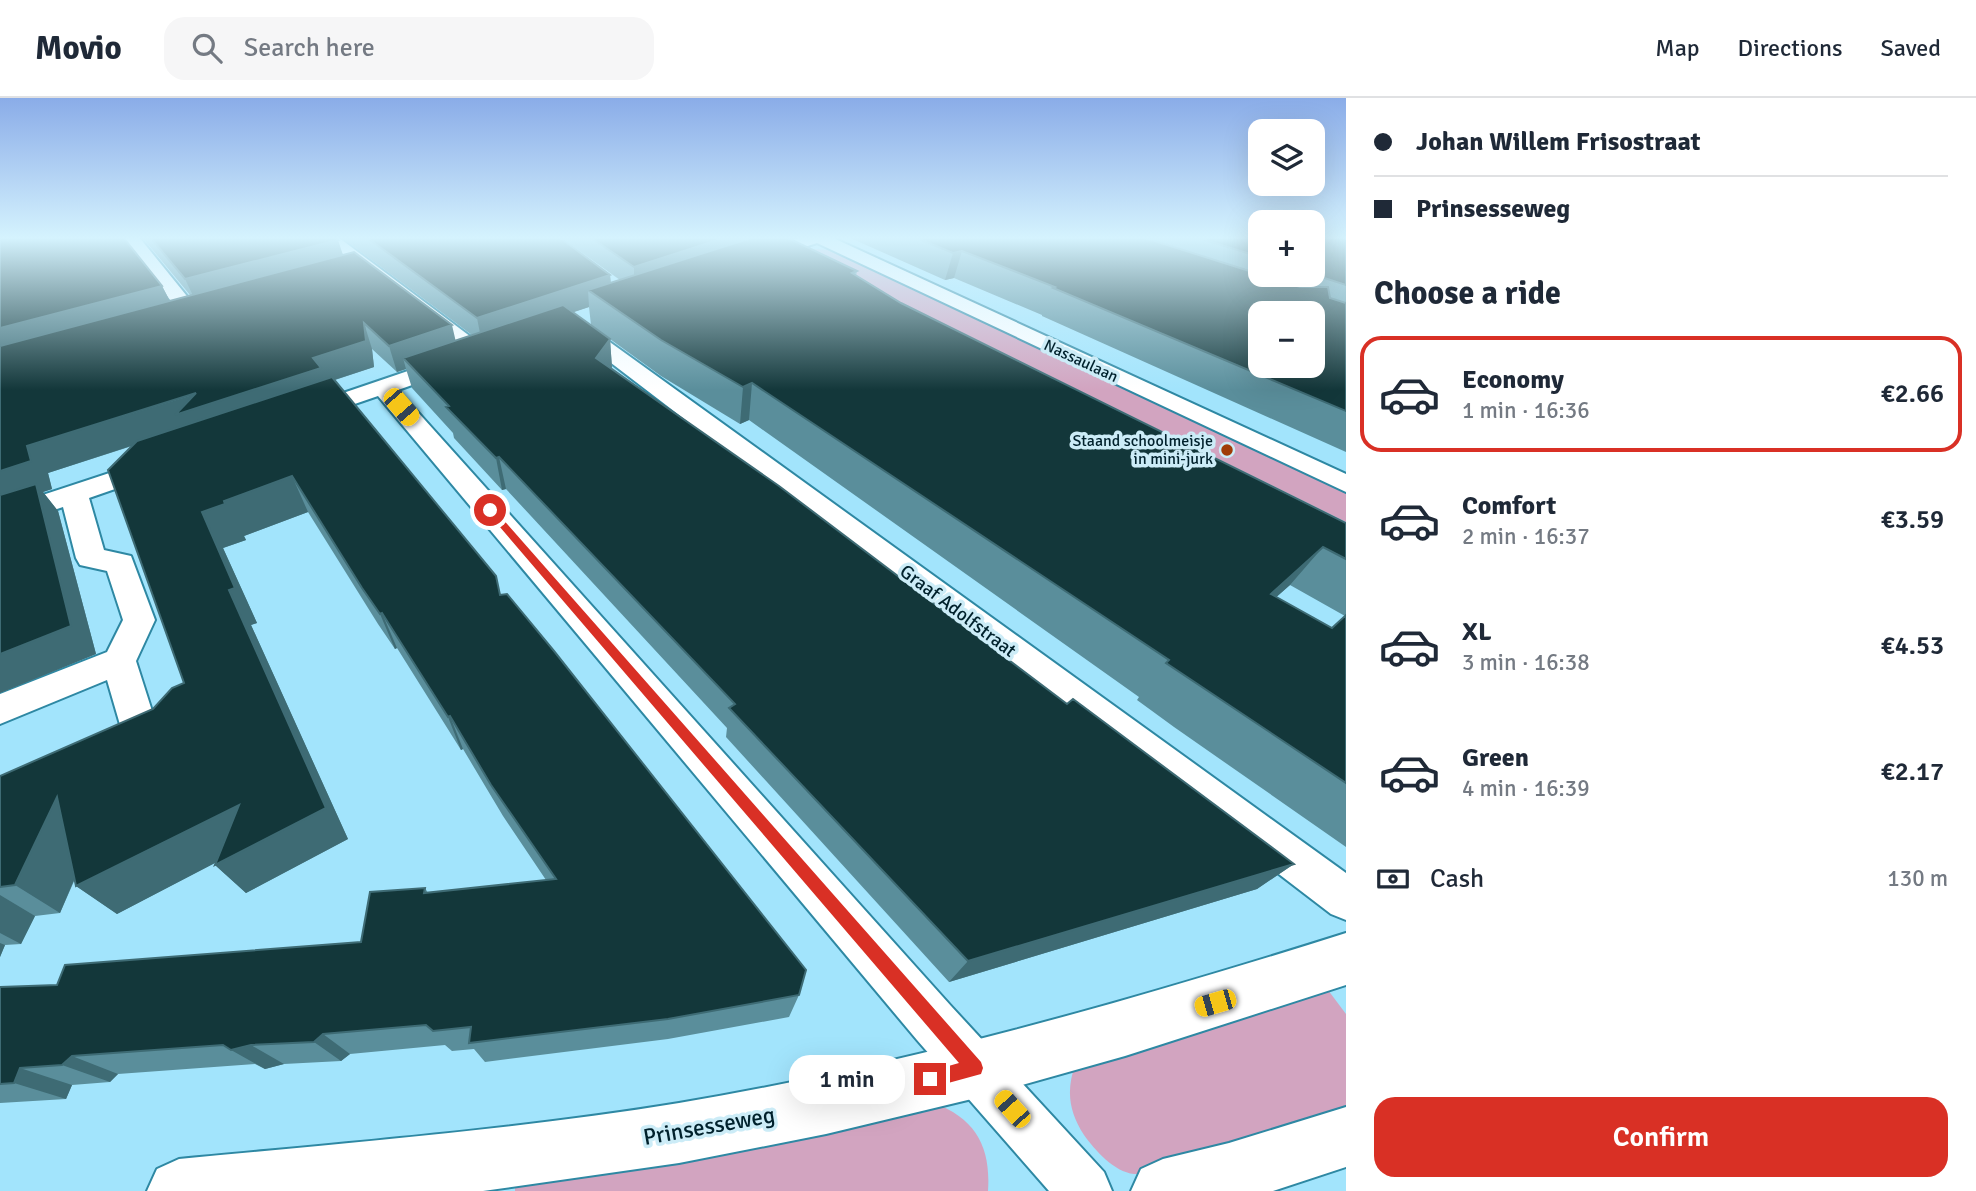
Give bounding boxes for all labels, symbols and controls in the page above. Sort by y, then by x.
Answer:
search box [164,17,654,80]
text: Movio [35,28,122,69]
icon: search [188,29,226,67]
text: Search here [244,32,375,64]
text: Map [1655,33,1700,63]
text: Directions [1738,33,1843,63]
text: Saved [1881,33,1941,63]
map controls [1248,119,1325,378]
button: layers [1248,119,1325,196]
text: Johan Willem Frisostraat [1416,126,1700,158]
text: Prinsesseweg [1416,193,1570,225]
button: + [1248,210,1325,287]
text: Choose a ride [1374,274,1561,313]
button: − [1248,301,1325,378]
street label: Nassaulaan [1041,335,1121,387]
icon: car [1378,363,1441,426]
text: Economy [1462,364,1564,396]
text: €2.66 [1881,378,1944,410]
car [380,384,423,430]
text: 1 min · 16:36 [1462,396,1590,425]
place label: Staand schoolmeisje in mini-jurk [1072,431,1213,469]
marker: Staand schoolmeisje in mini-jurk [1219,442,1235,458]
icon: car [1378,489,1441,552]
text: Comfort [1462,490,1556,522]
route start [474,494,506,526]
text: €3.59 [1881,504,1944,536]
text: 2 min · 16:37 [1462,522,1590,551]
street label: Graaf Adolfstraat [895,559,1021,663]
icon: car [1378,615,1441,678]
text: XL [1462,616,1492,648]
text: €4.53 [1881,630,1944,662]
text: 3 min · 16:38 [1462,648,1590,677]
icon: car [1378,741,1441,804]
text: Green [1462,742,1529,774]
text: €2.17 [1881,756,1944,788]
text: 4 min · 16:39 [1462,774,1590,803]
icon: cash [1374,860,1412,898]
text: Cash [1430,863,1484,895]
text: 130 m [1887,864,1948,893]
car [1192,987,1239,1019]
callout: 1 min [790,1054,906,1104]
route end [914,1063,946,1095]
text: 1 min [819,1065,875,1094]
car [991,1086,1034,1132]
button: Confirm [1374,1097,1948,1177]
street label: Prinsesseweg [641,1100,777,1152]

